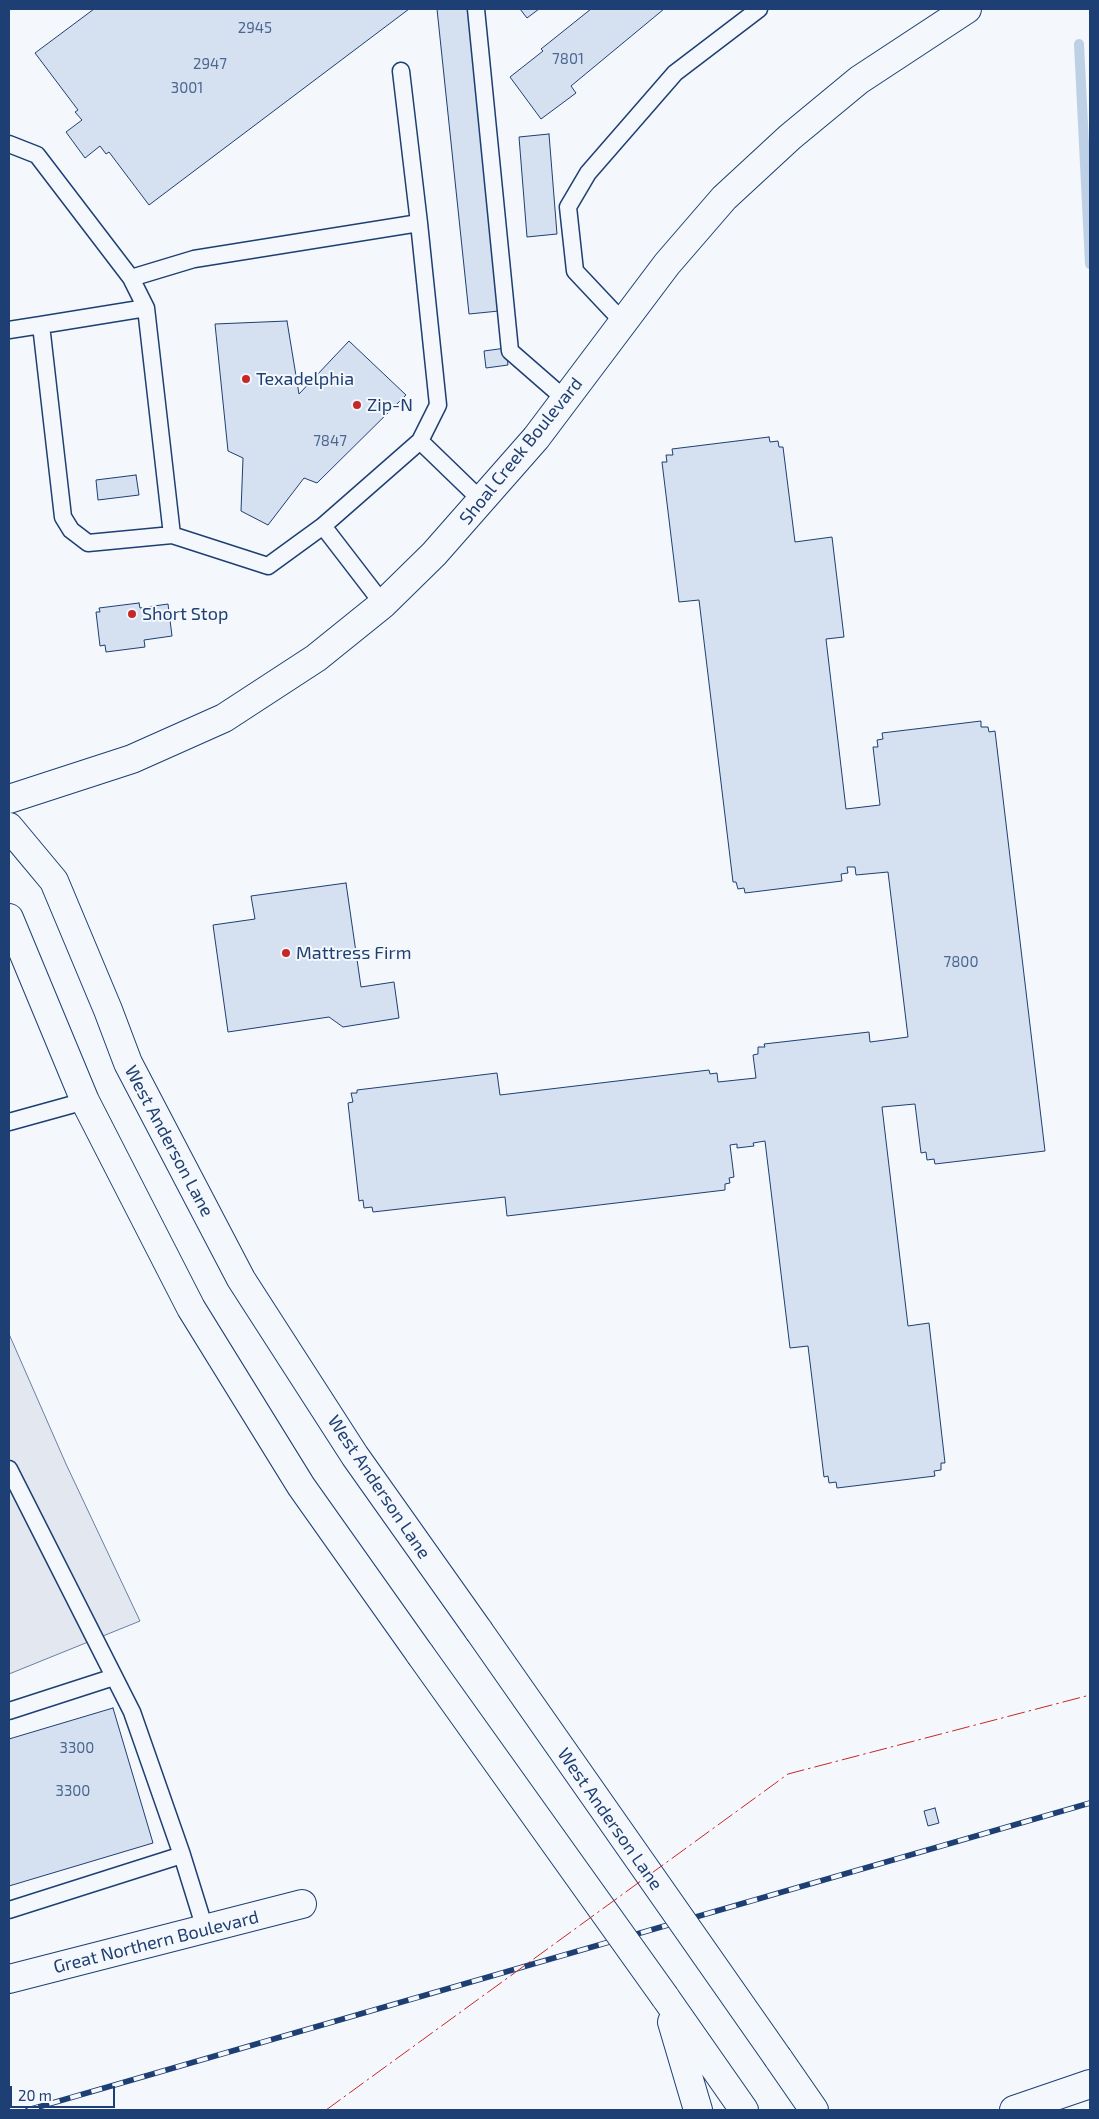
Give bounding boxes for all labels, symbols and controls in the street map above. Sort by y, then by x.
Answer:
house number: 2945 [238,19,272,37]
house number: 7801 [552,50,584,68]
house number: 2947 [193,55,227,73]
house number: 3001 [171,79,203,97]
place label: Texadelphia [256,368,354,390]
marker: Texadelphia [240,373,252,385]
street label: Shoal Creek Boulevard [455,373,587,529]
place label: Zip-N [367,394,413,416]
marker: Zip-N [351,399,363,411]
house number: 7847 [313,432,347,450]
place label: Short Stop [142,603,228,625]
marker: Short Stop [126,608,138,620]
place label: Mattress Firm [296,942,411,964]
marker: Mattress Firm [280,947,292,959]
house number: 7800 [944,953,978,971]
street label: West Anderson Lane [120,1062,218,1220]
street label: West Anderson Lane [323,1411,435,1563]
house number: 3300 [60,1739,94,1757]
street label: West Anderson Lane [553,1744,667,1894]
house number: 3300 [56,1782,90,1800]
street label: Great Northern Boulevard [51,1906,261,1978]
scale bar [12,2076,118,2108]
text: 20 m [18,2086,52,2104]

